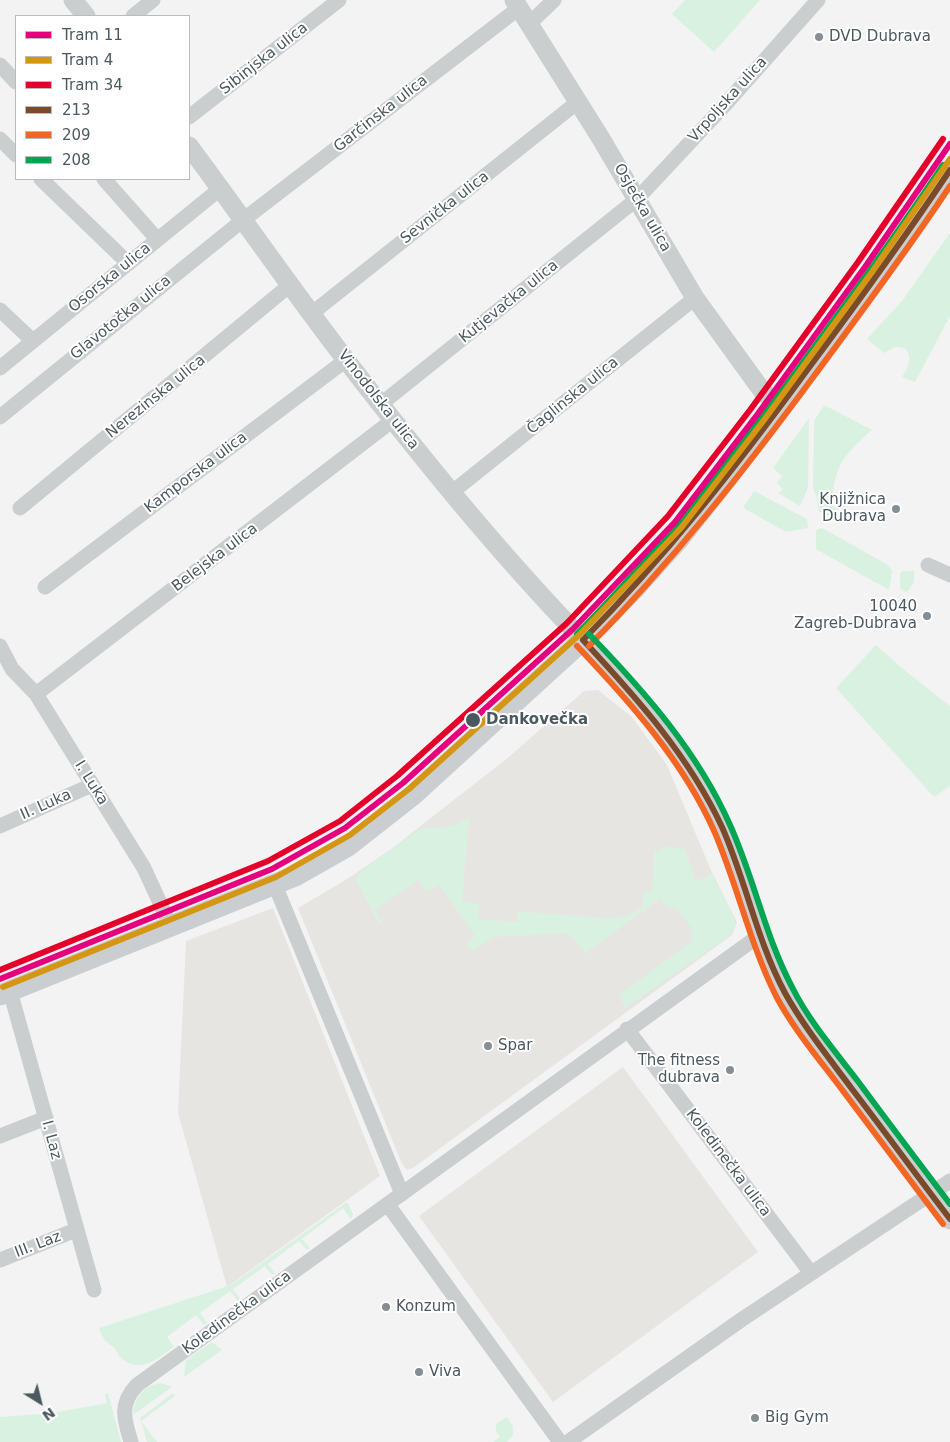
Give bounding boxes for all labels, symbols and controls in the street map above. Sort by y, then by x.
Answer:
legend [15,15,190,180]
street label: Sibinjska ulica [216,19,312,99]
text: Tram 11 [62,26,123,44]
place label: DVD Dubrava [829,28,931,46]
marker: DVD Dubrava [813,31,825,43]
text: Tram 4 [62,51,113,69]
street label: Vrpoljska ulica [685,53,771,147]
street label: Garčinska ulica [331,72,431,156]
text: Tram 34 [62,76,123,94]
text: 213 [62,101,91,119]
text: 209 [62,126,91,144]
text: 208 [62,151,91,169]
street label: Osječka ulica [609,161,675,255]
street label: Sevnička ulica [397,168,493,248]
street label: Osorska ulica [65,239,155,317]
street label: Kutjevačka ulica [456,257,562,347]
street label: Glavotočka ulica [67,272,175,364]
street label: Vinodolska ulica [334,347,422,453]
street label: Nerezinska ulica [103,351,209,443]
street label: Čaglinska ulica [524,354,622,438]
street label: Kamporska ulica [141,429,251,517]
place label: Knjižnica Dubrava [819,491,886,526]
marker: Knjižnica Dubrava [890,503,902,515]
street label: Belejska ulica [169,520,261,596]
place label: 10040 Zagreb-Dubrava [794,598,917,633]
marker: 10040 Zagreb-Dubrava [921,610,933,622]
marker: Dankovečka [464,711,482,729]
place label: Dankovečka [486,711,588,729]
street label: I. Luka [70,757,112,809]
street label: II. Luka [18,786,74,824]
place label: Spar [498,1037,532,1055]
marker: Spar [482,1040,494,1052]
place label: The fitness dubrava [638,1052,720,1087]
marker: The fitness dubrava [724,1064,736,1076]
street label: Koledinečka ulica [682,1106,774,1220]
street label: I. Laz [37,1119,65,1161]
street label: III. Laz [12,1228,64,1262]
street label: Koledinečka ulica [179,1268,295,1358]
place label: Konzum [396,1298,456,1316]
marker: Konzum [380,1301,392,1313]
place label: Viva [429,1363,461,1381]
marker: Viva [413,1366,425,1378]
north arrow [15,1377,65,1427]
text: N [39,1404,58,1424]
place label: Big Gym [765,1409,829,1427]
marker: Big Gym [749,1412,761,1424]

